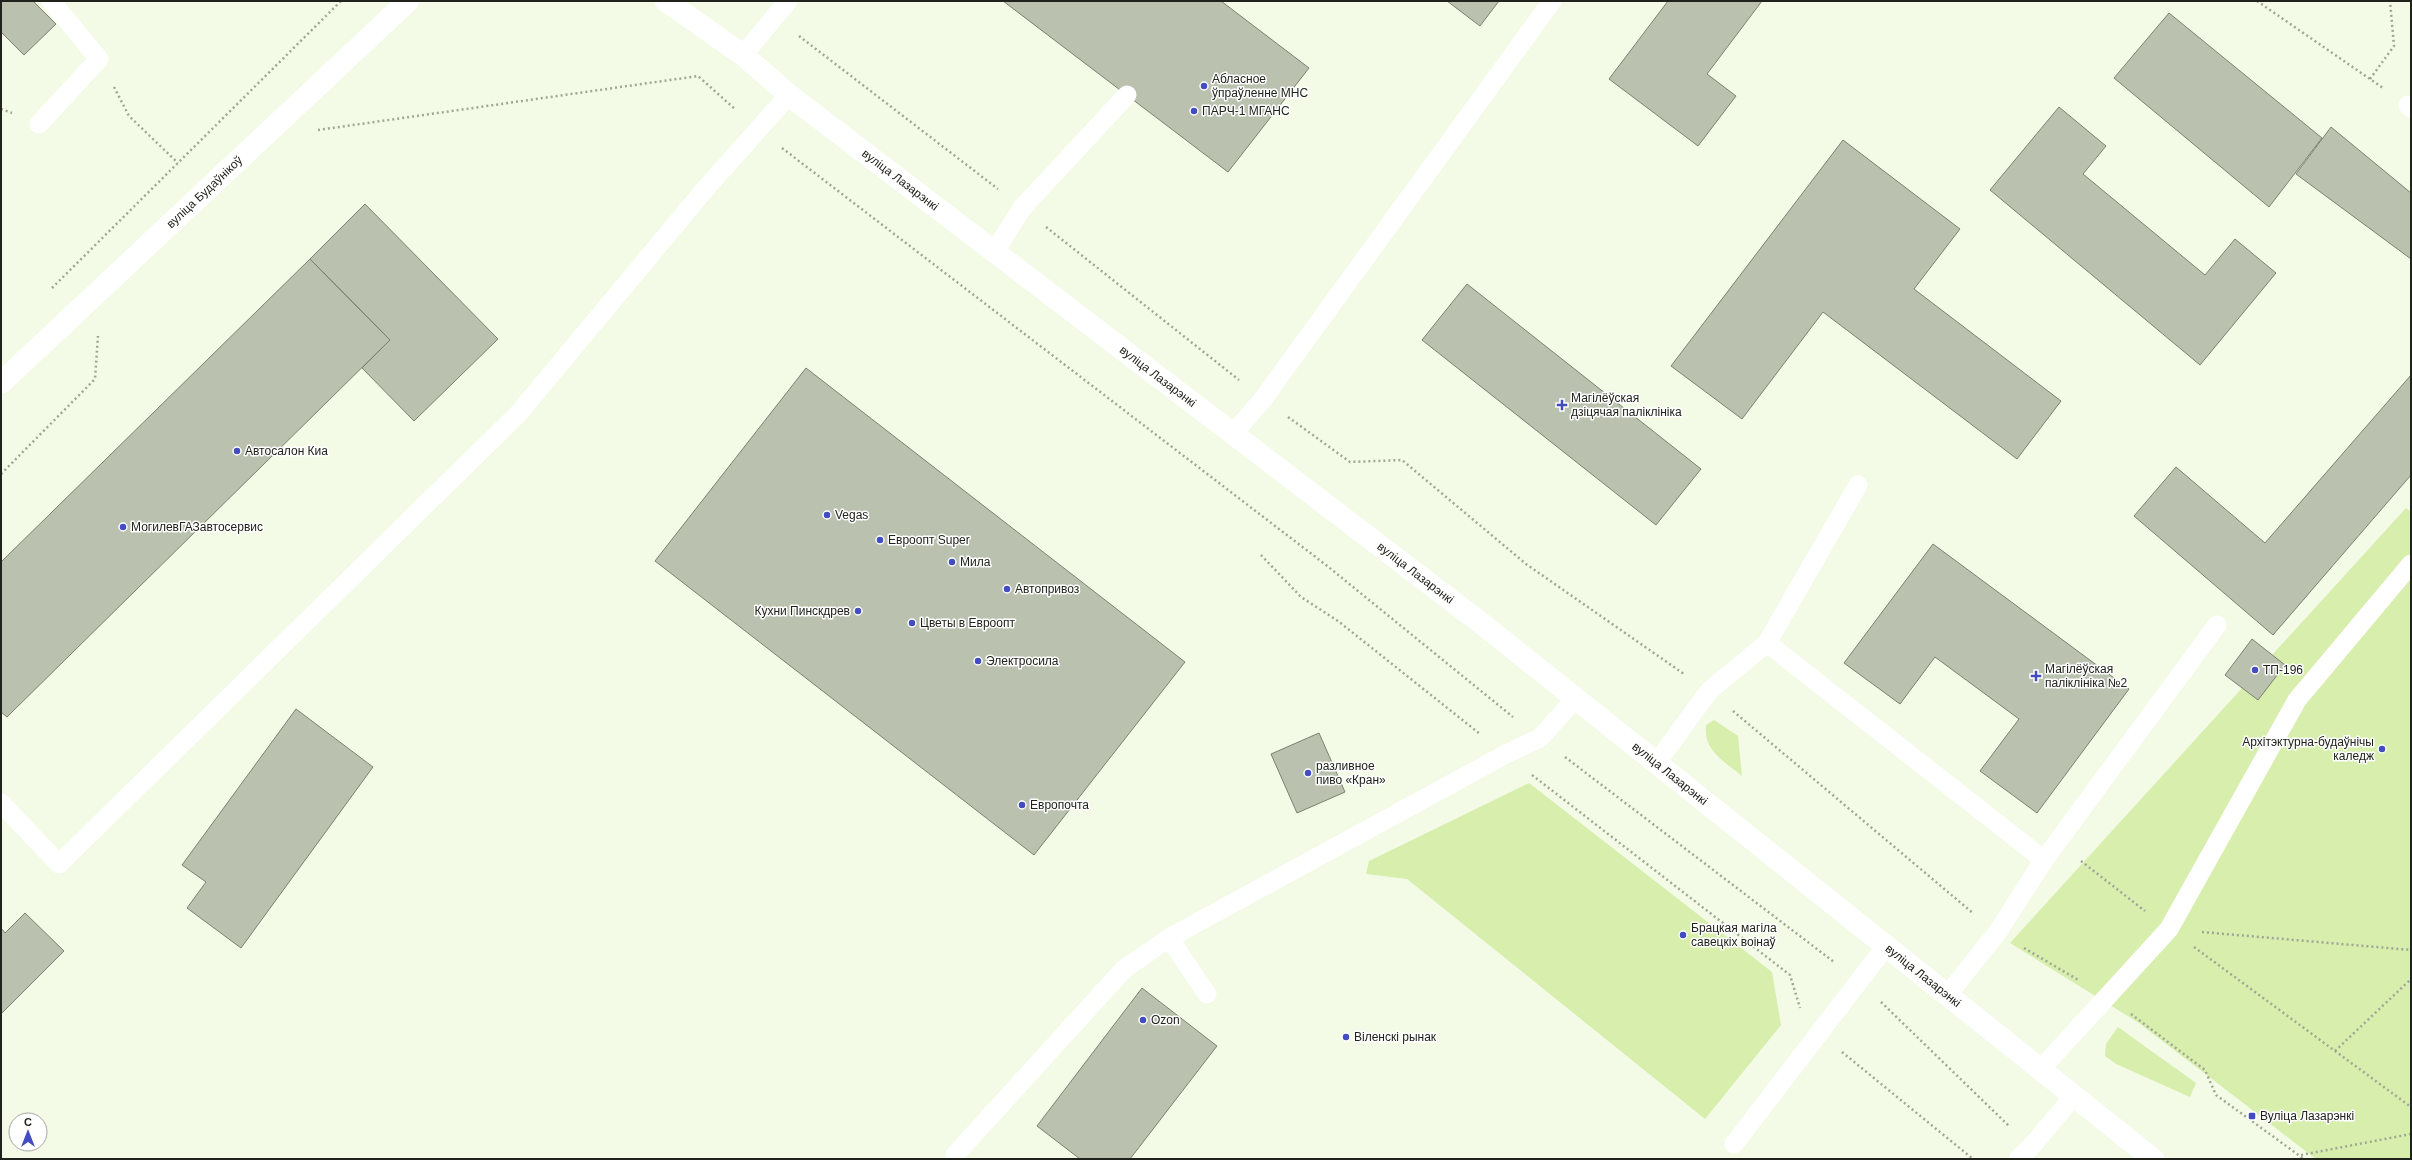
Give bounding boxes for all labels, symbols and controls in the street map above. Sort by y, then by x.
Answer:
place label: Абласное ўпраўленне МНС [1212,72,1308,100]
marker: Абласное ўпраўленне МНС [1199,81,1209,91]
place label: ПАРЧ-1 МГАНС [1202,104,1290,118]
marker: ПАРЧ-1 МГАНС [1189,106,1199,116]
street label: вуліца Лазарэнкі [859,146,941,214]
street label: вуліца Будаўнікоў [164,153,245,231]
street label: вуліца Лазарэнкі [1117,343,1199,410]
place label: Магілёўская дзіцячая паліклініка [1571,391,1682,419]
marker: Магілёўская дзіцячая паліклініка [1556,399,1568,411]
place label: Автосалон Киа [245,444,328,458]
marker: Автосалон Киа [232,446,242,456]
place label: Vegas [835,508,868,522]
marker: Vegas [822,510,832,520]
place label: МогилевГАЗавтосервис [131,520,263,534]
marker: МогилевГАЗавтосервис [118,522,128,532]
place label: Евроопт Super [888,533,970,547]
marker: Евроопт Super [875,535,885,545]
street label: вуліца Лазарэнкі [1374,539,1456,607]
place label: Мила [960,555,991,569]
marker: Мила [947,557,957,567]
place label: Автопривоз [1015,582,1080,596]
marker: Автопривоз [1002,584,1012,594]
place label: Кухни Пинскдрев [754,604,850,618]
marker: Кухни Пинскдрев [853,606,863,616]
place label: Цветы в Евроопт [920,616,1015,630]
marker: Цветы в Евроопт [907,618,917,628]
place label: Электросила [986,654,1059,668]
marker: Электросила [973,656,983,666]
place label: Магілёўская паліклініка №2 [2045,662,2128,690]
place label: ТП-196 [2263,663,2303,677]
marker: ТП-196 [2250,665,2260,675]
marker: Магілёўская паліклініка №2 [2030,670,2042,682]
place label: Архітэктурна-будаўнічы каледж [2242,735,2374,763]
street label: вуліца Лазарэнкі [1629,739,1710,808]
marker: Архітэктурна-будаўнічы каледж [2377,744,2387,754]
place label: разливное пиво «Кран» [1316,759,1386,787]
marker: разливное пиво «Кран» [1303,768,1313,778]
place label: Европочта [1030,798,1089,812]
marker: Европочта [1017,800,1027,810]
place label: Брацкая магіла савецкіх воінаў [1691,921,1777,949]
marker: Брацкая магіла савецкіх воінаў [1678,930,1688,940]
street label: вуліца Лазарэнкі [1883,941,1964,1010]
place label: Ozon [1151,1013,1180,1027]
marker: Ozon [1138,1015,1148,1025]
place label: Віленскі рынак [1354,1030,1437,1044]
marker: Віленскі рынак [1341,1032,1351,1042]
place label: Вуліца Лазарэнкі [2260,1109,2354,1123]
marker: Вуліца Лазарэнкі [2247,1111,2257,1121]
north arrow [8,1112,48,1152]
text: С [24,1116,32,1128]

